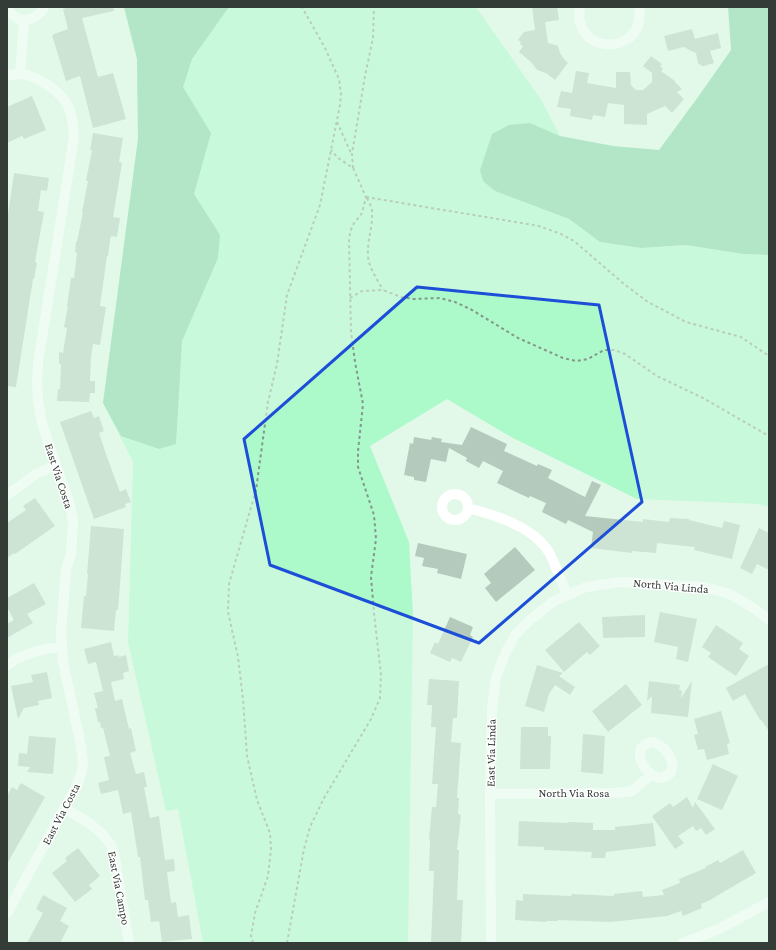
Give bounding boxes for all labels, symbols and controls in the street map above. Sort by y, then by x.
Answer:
street label: East Via Costa [42,442,76,511]
street label: North Via Linda [633,576,710,596]
street label: East Via Linda [483,718,499,787]
street label: East Via Costa [39,780,83,847]
street label: North Via Rosa [538,786,610,800]
street label: East Via Campo [105,850,133,926]

